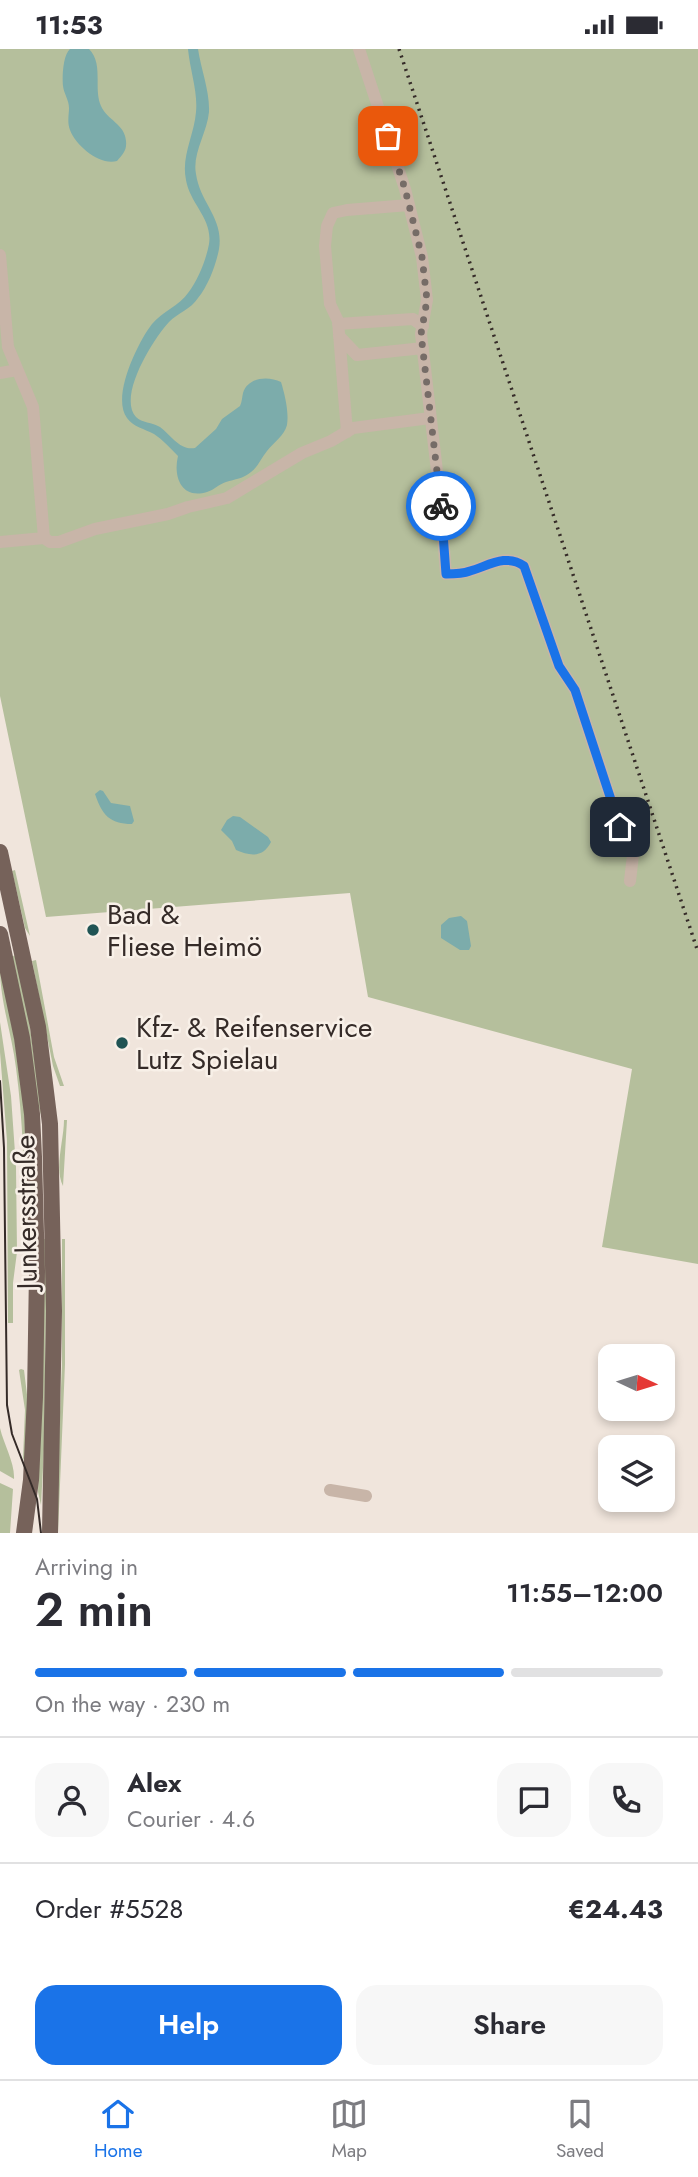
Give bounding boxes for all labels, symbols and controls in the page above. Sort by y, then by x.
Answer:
text: 11:53 [35,6,103,44]
pin [358,106,418,166]
icon: bag [369,117,407,155]
courier [406,471,476,541]
icon: bike [422,487,460,525]
pin [590,797,650,857]
icon: home [601,808,639,846]
place label: Bad & Fliese Heimö [107,894,262,967]
marker: Bad & Fliese Heimö [85,922,101,938]
place label: Kfz- & Reifenservice Lutz Spielau [136,1007,372,1080]
marker: Kfz- & Reifenservice Lutz Spielau [114,1035,130,1051]
street label: Junkersstraße [4,1134,48,1294]
north arrow [598,1344,676,1421]
map controls [598,1344,675,1512]
button: layers [598,1435,675,1512]
text: Arriving in [35,1550,138,1584]
text: 11:55–12:00 [506,1574,663,1612]
text: 2 min [35,1577,153,1643]
text: On the way · 230 m [35,1687,230,1721]
button: person [35,1763,109,1837]
button: chat [497,1763,571,1837]
button: phone [589,1763,663,1837]
text: Alex [127,1764,181,1802]
text: Courier · 4.6 [127,1802,255,1836]
text: Order #5528 [35,1890,183,1928]
text: €24.43 [568,1890,663,1928]
button: Help [35,1985,342,2065]
button: Share [356,1985,663,2065]
tab: Home [94,2095,142,2164]
tab: Map [330,2095,368,2164]
tab: Saved [556,2095,604,2164]

